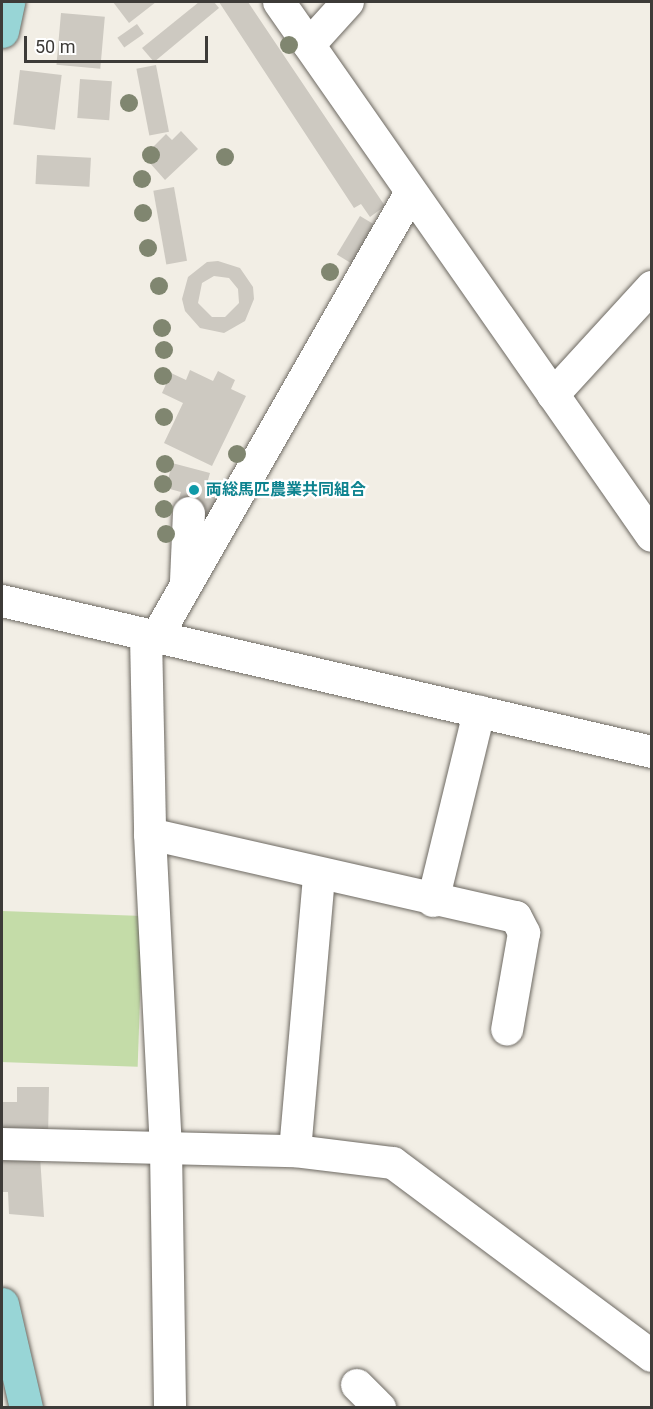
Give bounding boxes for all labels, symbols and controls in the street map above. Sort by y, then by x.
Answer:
scale bar [27,24,212,62]
text: 50 m [35,36,75,57]
place label: 両総馬匹農業共同組合 [206,480,366,500]
marker: 両総馬匹農業共同組合 [187,483,201,497]

